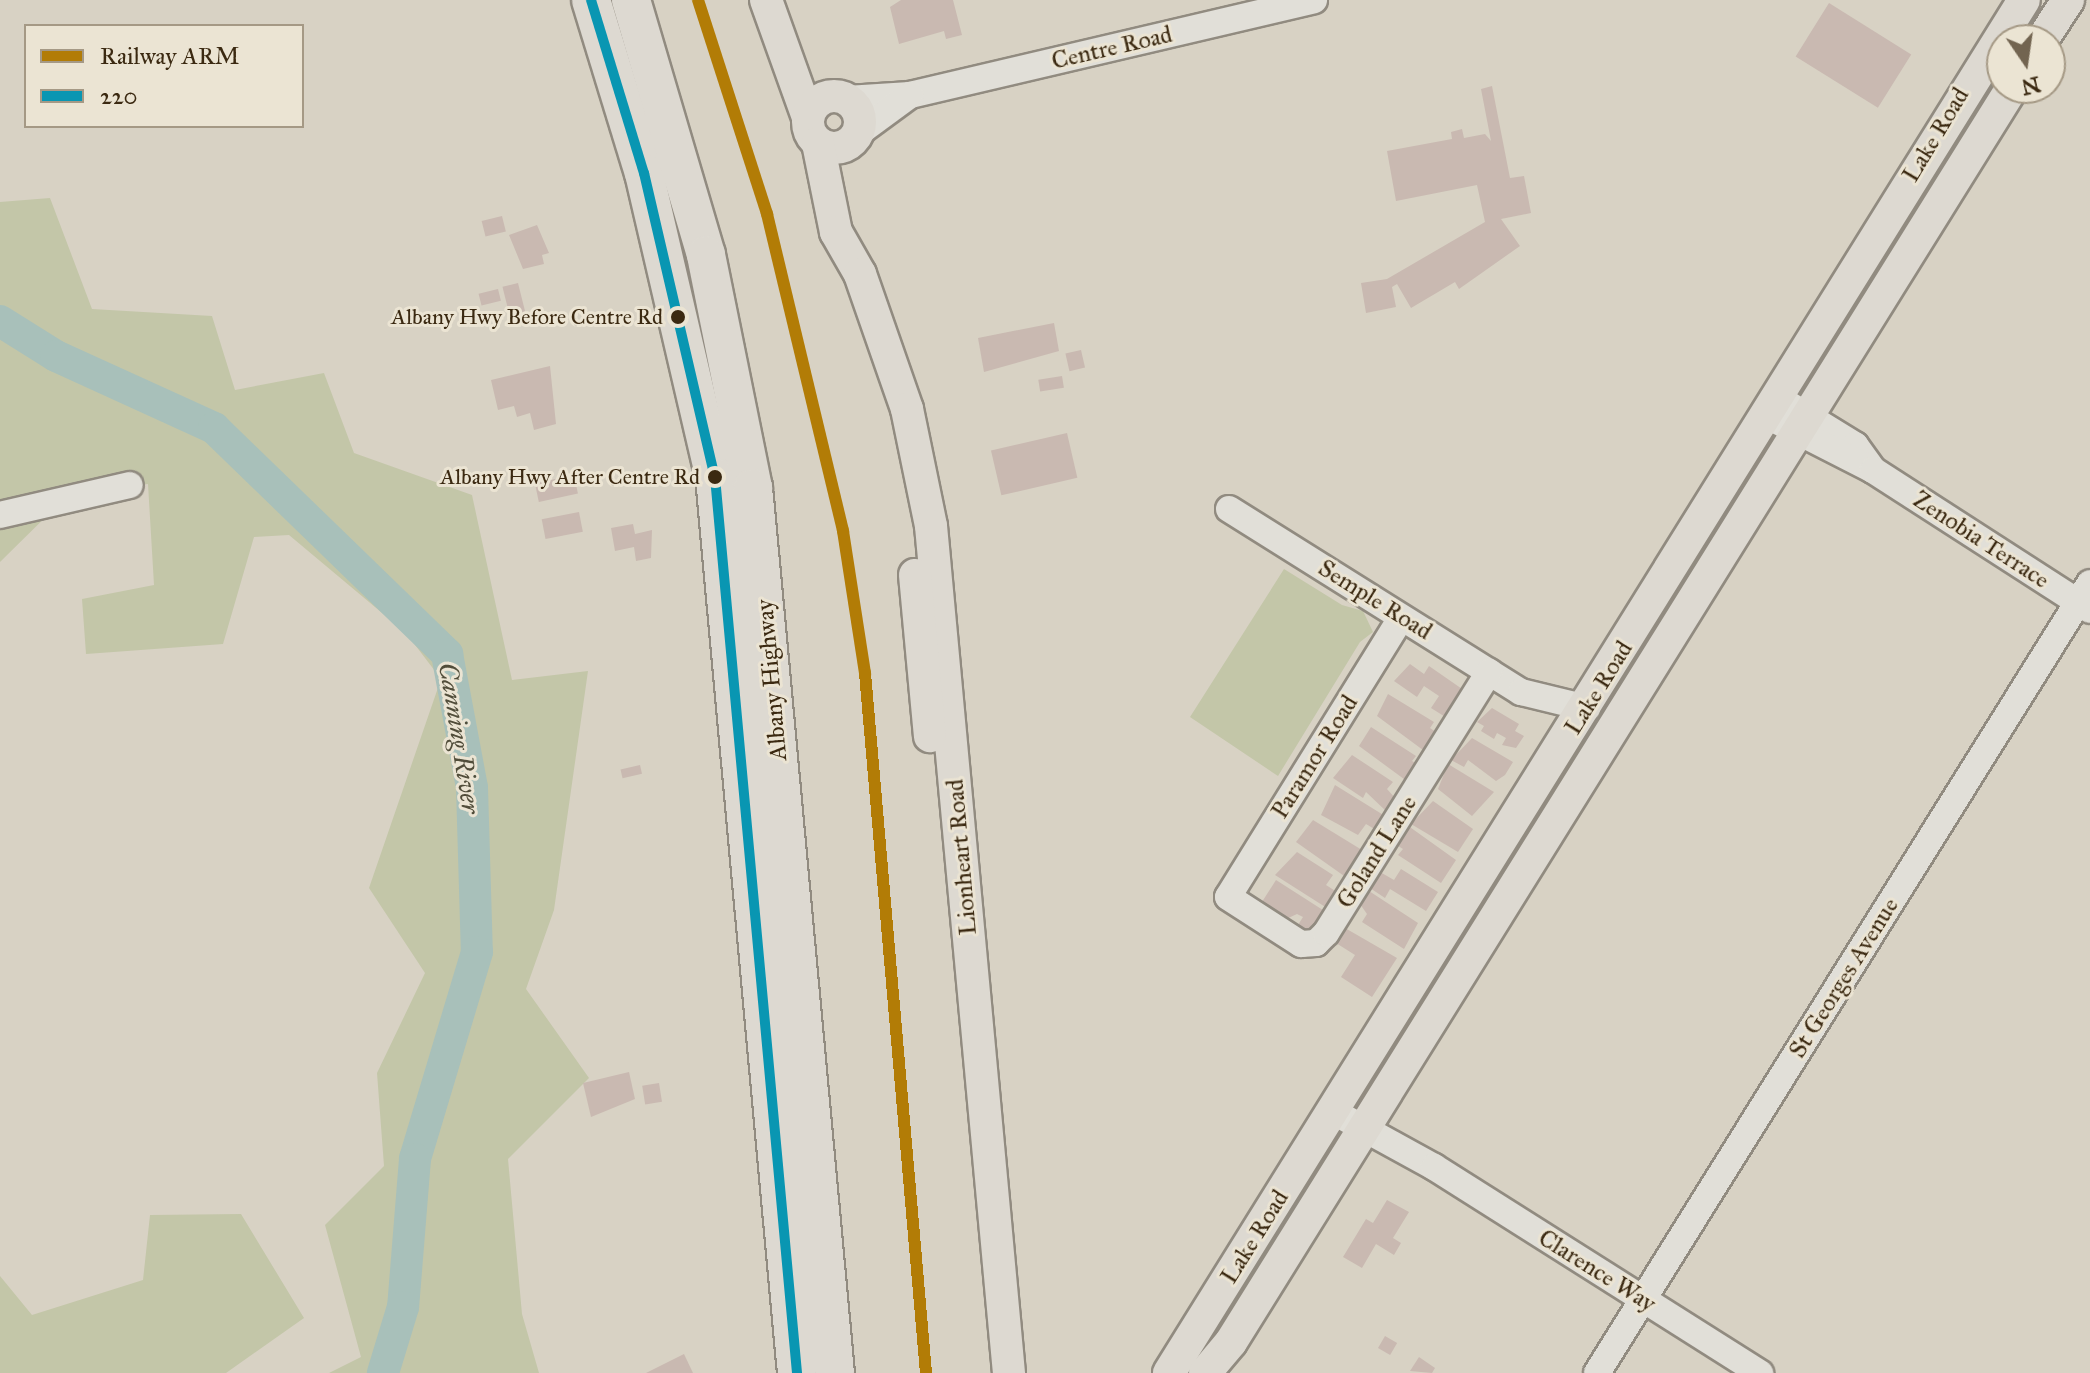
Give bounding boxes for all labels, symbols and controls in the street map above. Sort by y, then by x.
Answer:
street label: Centre Road [1049,20,1175,76]
legend [24,24,304,128]
north arrow [1986,24,2066,104]
text: Railway ARM [100,41,240,71]
text: N [2019,71,2043,101]
text: 220 [100,81,138,111]
street label: Lake Road [1897,83,1975,187]
place label: Albany Hwy Before Centre Rd [391,304,663,330]
marker: Albany Hwy Before Centre Rd [670,309,686,325]
place label: Albany Hwy After Centre Rd [440,464,700,490]
marker: Albany Hwy After Centre Rd [707,469,723,485]
street label: Zenobia Terrace [1908,485,2054,595]
street label: Semple Road [1313,554,1437,646]
street label: Albany Highway [751,598,793,762]
street label: Lake Road [1559,636,1639,740]
water label: Canning River [432,660,486,816]
street label: Paramor Road [1266,690,1364,824]
street label: Lionheart Road [941,778,983,936]
street label: Goland Lane [1331,790,1423,914]
street label: St Georges Avenue [1783,893,1905,1063]
street label: Lake Road [1215,1185,1295,1289]
street label: Clarence Way [1533,1224,1661,1318]

